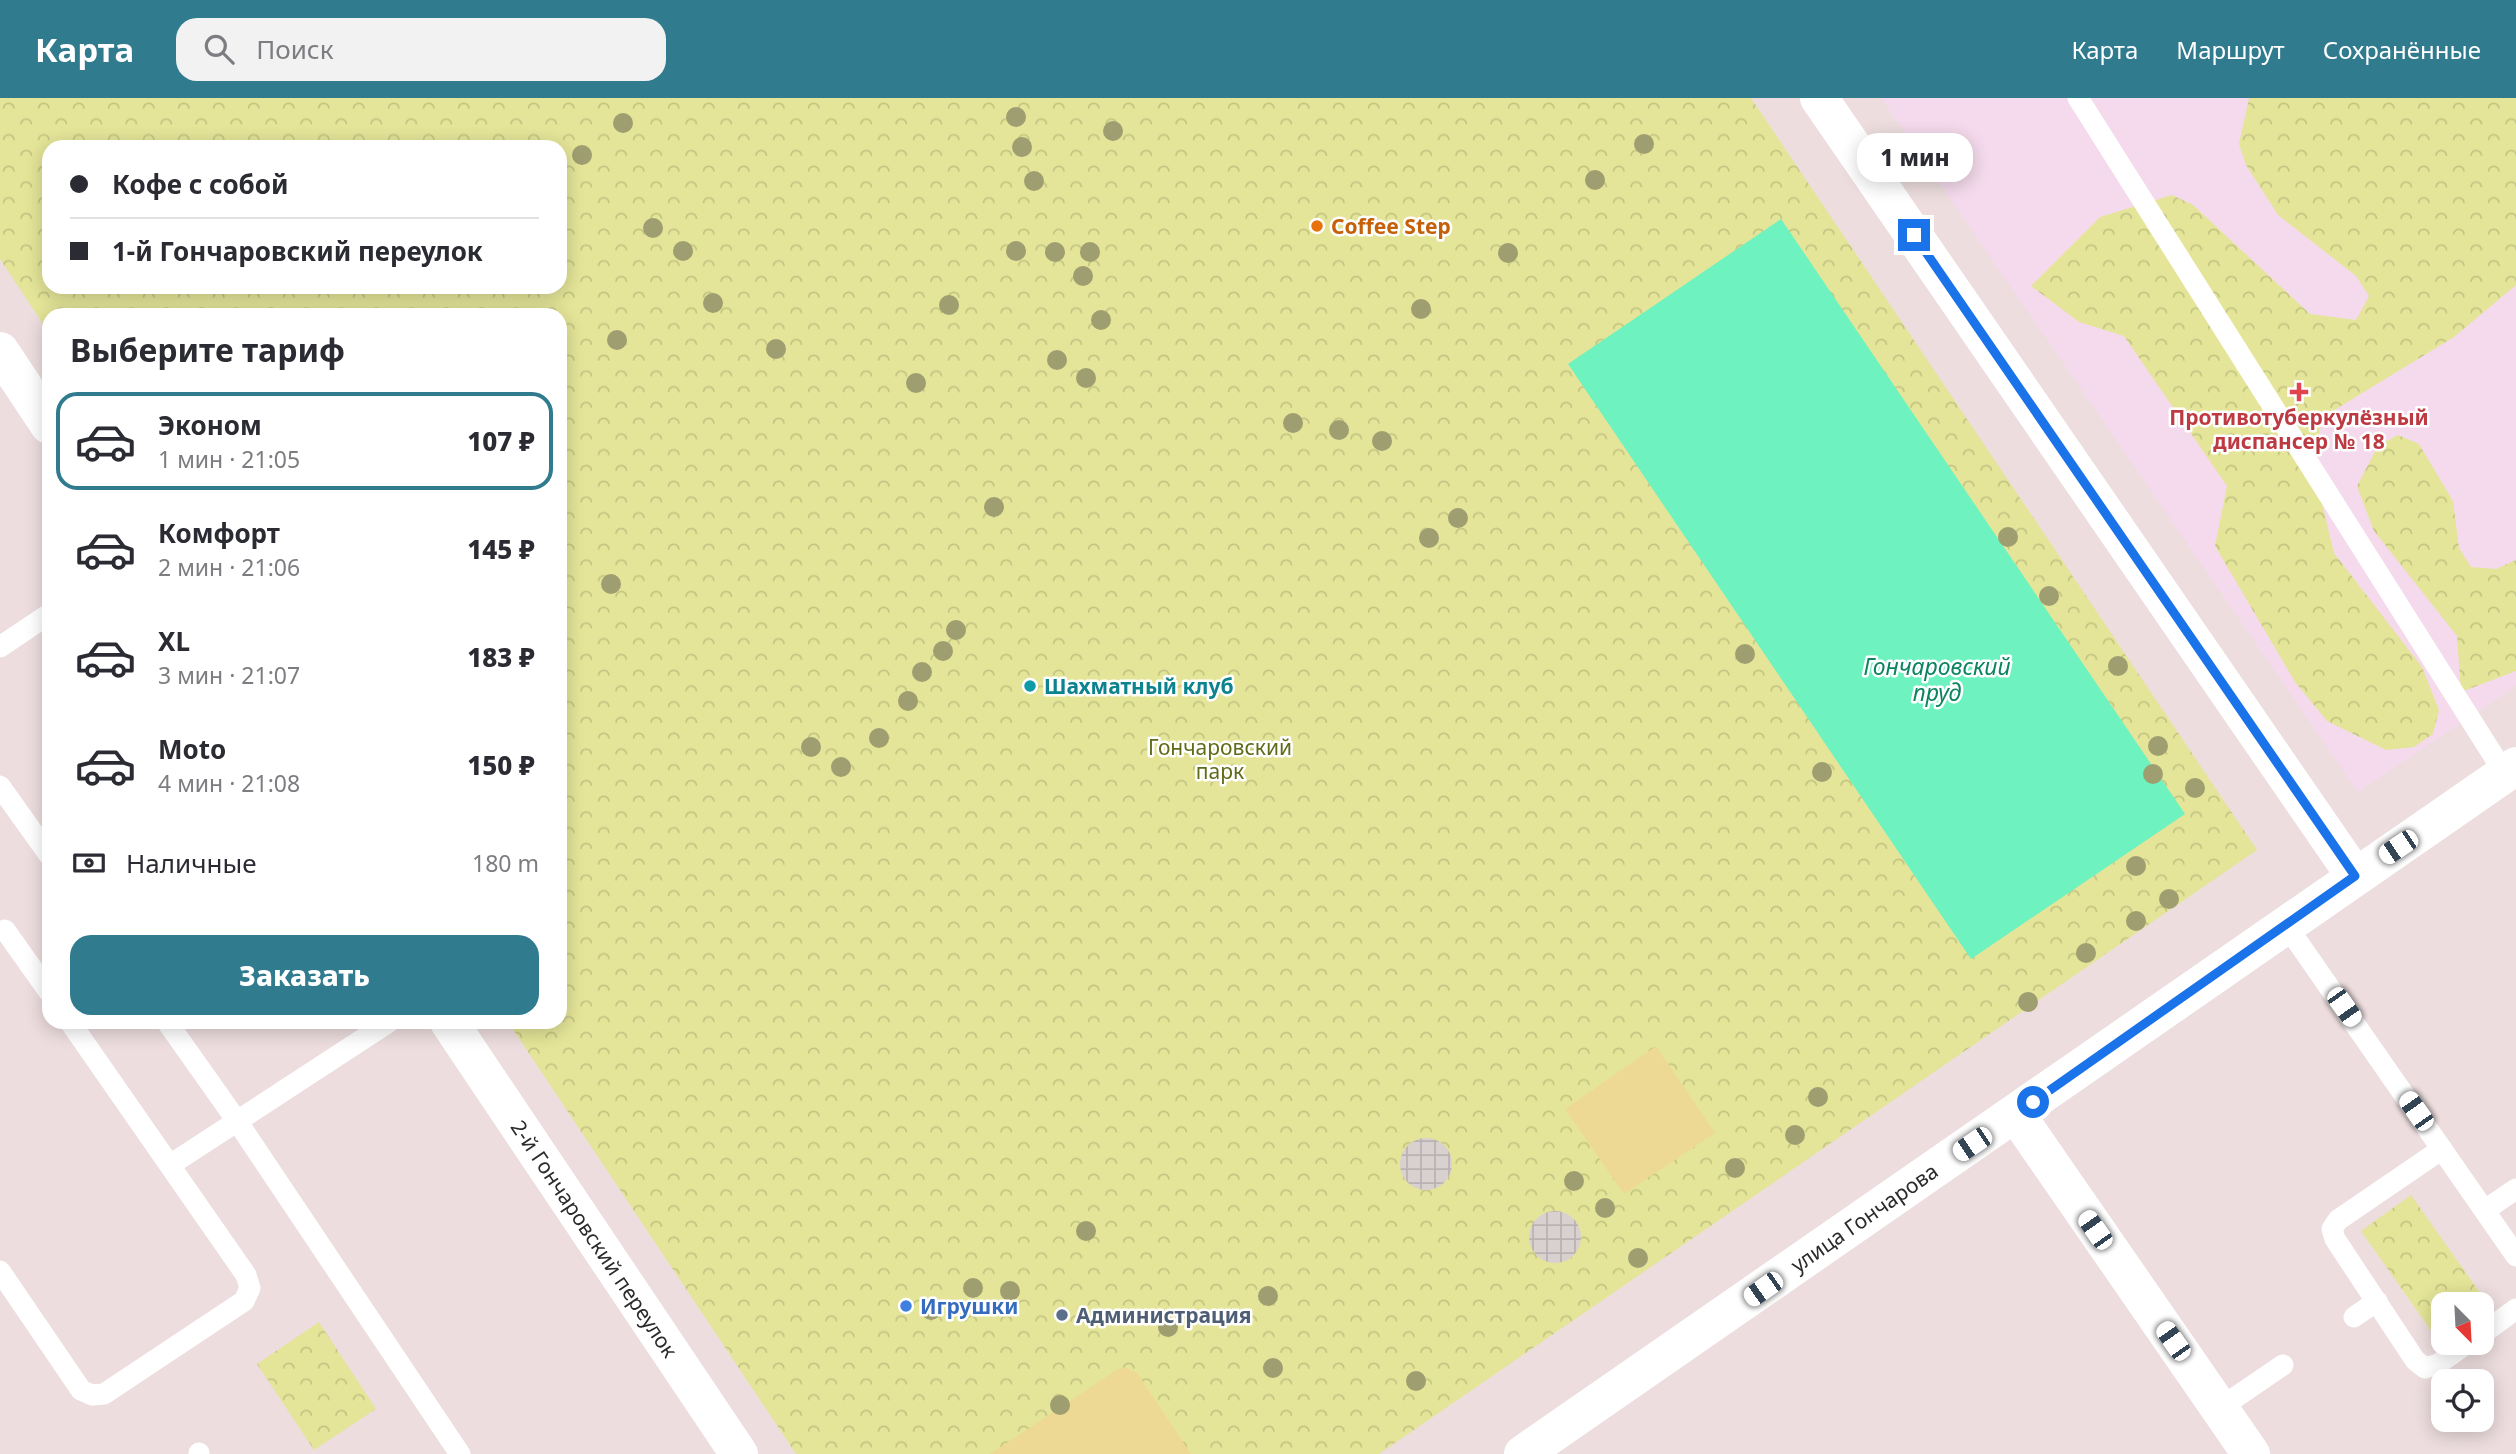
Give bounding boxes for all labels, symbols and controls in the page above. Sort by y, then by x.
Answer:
search box [176,18,666,81]
text: Карта [35,27,134,72]
icon: search [200,30,238,68]
text: Поиск [256,31,333,67]
text: Карта [2071,33,2138,66]
text: Маршрут [2176,33,2285,66]
text: Сохранённые [2323,33,2481,66]
callout: 1 мин [1856,134,1972,183]
text: 1 мин [1880,141,1950,173]
text: Кофе с собой [112,166,288,202]
place label: Coffee Step [1331,212,1451,240]
marker: Coffee Step [1309,218,1325,234]
route end [1898,219,1930,251]
text: 1-й Гончаровский переулок [112,233,483,269]
text: Выберите тариф [70,328,345,371]
marker: Противотуберкулёзный диспансер № 18 [2289,382,2309,402]
place label: Противотуберкулёзный диспансер № 18 [2169,403,2429,455]
text: Эконом [158,407,262,443]
icon: car [74,410,137,473]
text: 107 ₽ [467,423,535,459]
text: 1 мин · 21:05 [158,443,300,475]
text: Комфорт [158,515,280,551]
icon: car [74,518,137,581]
text: 145 ₽ [467,531,535,567]
text: 2 мин · 21:06 [158,551,300,583]
text: XL [158,623,190,659]
icon: car [74,626,137,689]
text: 183 ₽ [467,639,535,675]
water label: Гончаровский пруд [1864,650,2011,708]
text: 3 мин · 21:07 [158,659,300,691]
place label: Шахматный клуб [1044,672,1234,700]
marker: Шахматный клуб [1022,678,1038,694]
text: Moto [158,731,226,767]
park label: Гончаровский парк [1148,733,1292,785]
icon: car [74,734,137,797]
text: 150 ₽ [467,747,535,783]
text: 4 мин · 21:08 [158,767,300,799]
car [2375,827,2422,867]
icon: cash [70,844,108,882]
text: Наличные [126,845,257,881]
text: 180 m [472,847,539,879]
button: Заказать [70,935,539,1015]
car [2324,984,2365,1030]
route start [2017,1086,2049,1118]
car [2396,1088,2437,1134]
street label: 2-й Гончаровский переулок [505,1114,684,1363]
car [1949,1124,1996,1164]
street label: улица Гончарова [1785,1157,1943,1278]
car [2075,1207,2116,1253]
car [1740,1268,1787,1310]
place label: Игрушки [920,1292,1018,1320]
north arrow [2431,1292,2494,1354]
map controls [2431,1292,2494,1432]
marker: Игрушки [898,1298,914,1314]
place label: Администрация [1076,1301,1252,1329]
marker: Администрация [1054,1307,1070,1323]
car [2153,1318,2194,1364]
button: locate [2431,1369,2494,1432]

